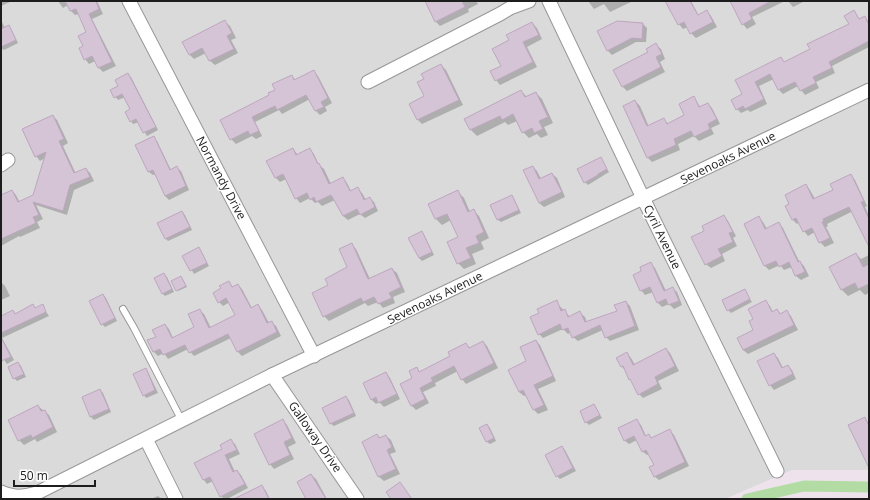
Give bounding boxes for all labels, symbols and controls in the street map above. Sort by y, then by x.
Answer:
street label: Sevenoaks Avenue [677,127,779,188]
street label: Normandy Drive [192,133,251,223]
street label: Cyril Avenue [640,202,685,272]
street label: Sevenoaks Avenue [384,267,486,328]
street label: Galloway Drive [285,398,346,476]
scale bar [14,462,95,488]
text: 50 m [20,467,48,484]

